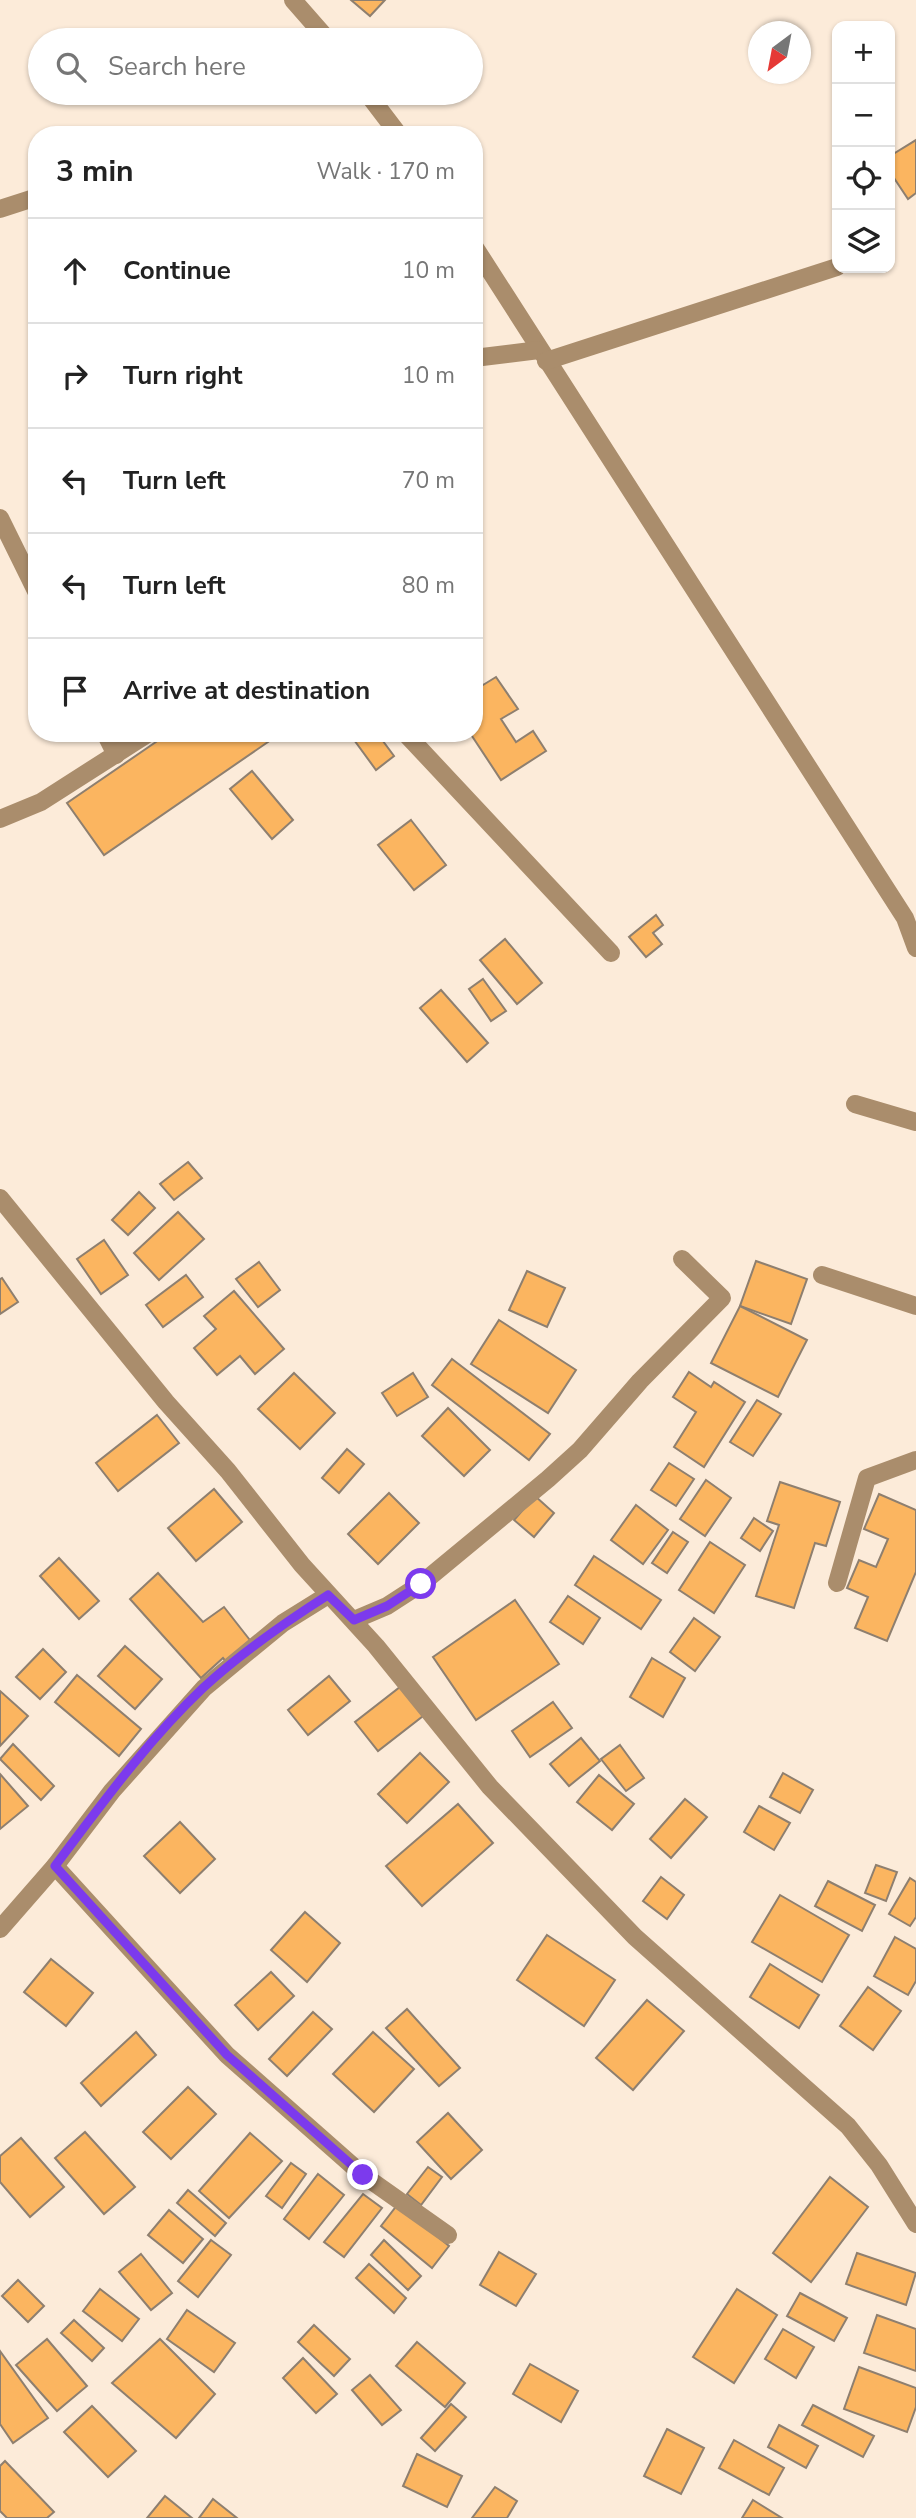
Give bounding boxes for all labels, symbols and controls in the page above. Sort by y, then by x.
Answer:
north arrow [748,21,811,84]
map controls [832,21,895,273]
button: + [832,21,895,84]
search box [28,28,483,105]
icon: search [52,48,90,86]
text: Search here [108,49,246,84]
button: − [832,84,895,147]
button: locate [832,147,895,210]
text: 3 min [56,151,134,192]
text: Walk · 170 m [316,156,455,187]
button: layers [832,210,895,273]
icon: ahead [56,252,94,290]
text: Continue [123,253,231,288]
text: 10 m [402,255,455,286]
icon: right [56,357,94,395]
text: Turn right [123,358,242,393]
text: 10 m [402,360,455,391]
icon: left [56,462,94,500]
text: Turn left [123,463,226,498]
text: 70 m [402,465,455,496]
icon: left [56,567,94,605]
text: Turn left [123,568,226,603]
text: 80 m [402,570,455,601]
icon: arrive [56,672,94,710]
text: Arrive at destination [123,673,370,708]
route start [405,1568,436,1599]
route end [347,2159,378,2190]

